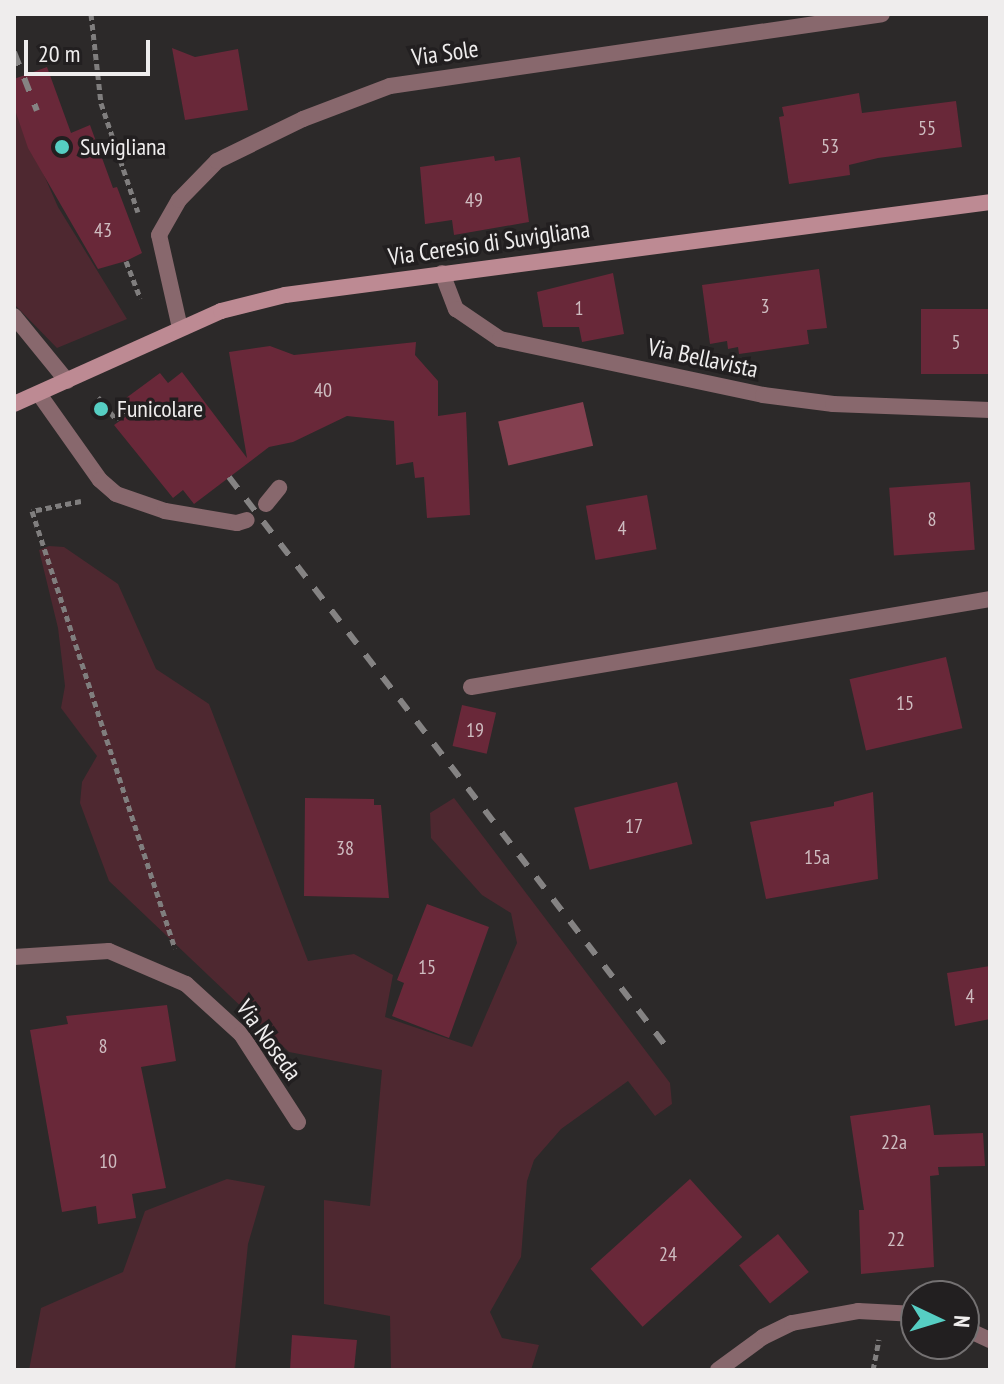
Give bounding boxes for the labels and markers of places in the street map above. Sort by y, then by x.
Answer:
place label: Suvigliana [80,133,166,161]
marker: Suvigliana [51,136,73,158]
place label: Funicolare [117,395,203,423]
marker: Funicolare [92,400,110,418]

